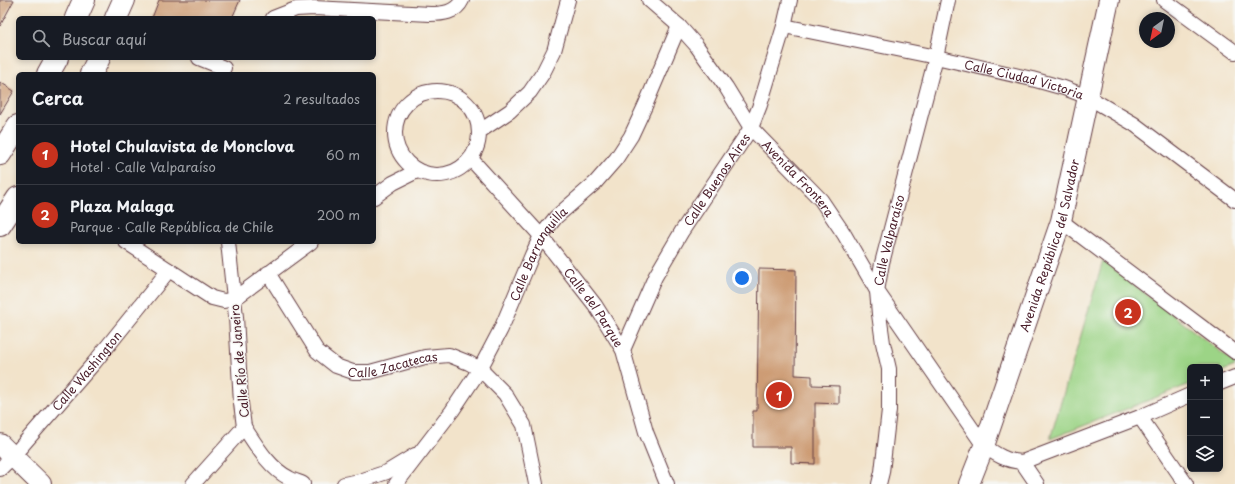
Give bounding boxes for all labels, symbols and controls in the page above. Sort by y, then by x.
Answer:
north arrow [1139,12,1175,48]
search box [16,16,376,60]
icon: search [30,27,52,49]
text: Buscar aquí [62,27,146,50]
street label: Calle Ciudad Victoria [963,55,1087,104]
text: Cerca [32,85,83,111]
text: 2 resultados [283,89,360,108]
street label: Calle Buenos Aires [679,129,754,230]
text: Hotel Chulavista de Monclova [70,134,295,157]
street label: Avenida Frontera [758,136,839,221]
text: 1 [42,145,48,164]
text: 60 m [326,145,360,164]
text: Hotel · Calle Valparaíso [70,157,216,176]
street label: Avenida República del Salvador [1015,157,1083,334]
street label: Calle Valparaíso [869,192,909,287]
text: Plaza Malaga [70,194,174,217]
street label: Calle Barranquilla [505,202,571,304]
text: 2 [40,205,50,224]
text: 200 m [317,205,360,224]
text: Parque · Calle República de Chile [70,217,274,236]
street label: Calle del Parque [560,264,628,351]
your location [732,268,752,288]
pin: 2 [1115,297,1141,327]
street label: Calle Río de Janeiro [225,303,253,418]
street label: Calle Washington [47,327,126,415]
street label: Calle Zacatecas [345,347,439,382]
map controls [1187,364,1223,472]
button: + [1187,364,1223,400]
pin: 1 [766,380,792,410]
button: − [1187,400,1223,436]
button: layers [1187,436,1223,472]

